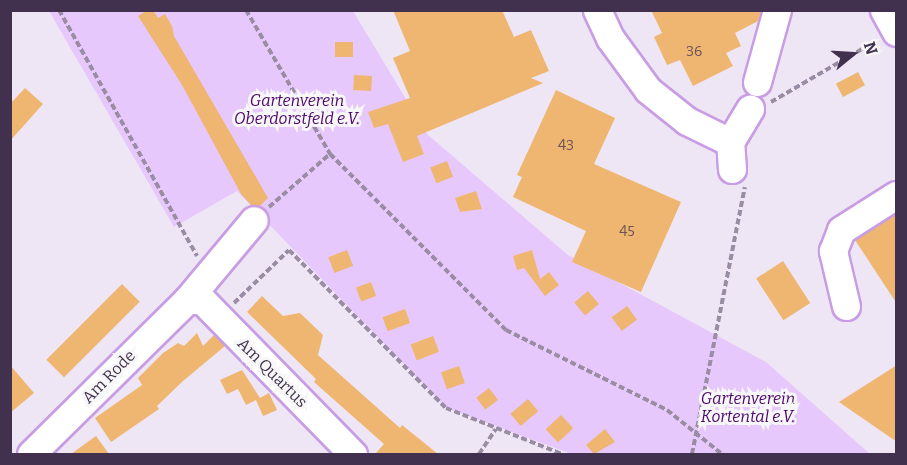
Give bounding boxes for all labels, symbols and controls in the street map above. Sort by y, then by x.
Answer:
north arrow [823,24,883,84]
text: N [860,39,882,57]
house number: 36 [686,44,702,60]
park label: Gartenverein Oberdorstfeld e.V. [234,91,360,129]
house number: 43 [558,138,574,154]
house number: 45 [619,224,635,240]
street label: Am Quartus [233,334,311,412]
street label: Am Rode [78,346,140,408]
park label: Gartenverein Kortental e.V. [701,389,795,427]

